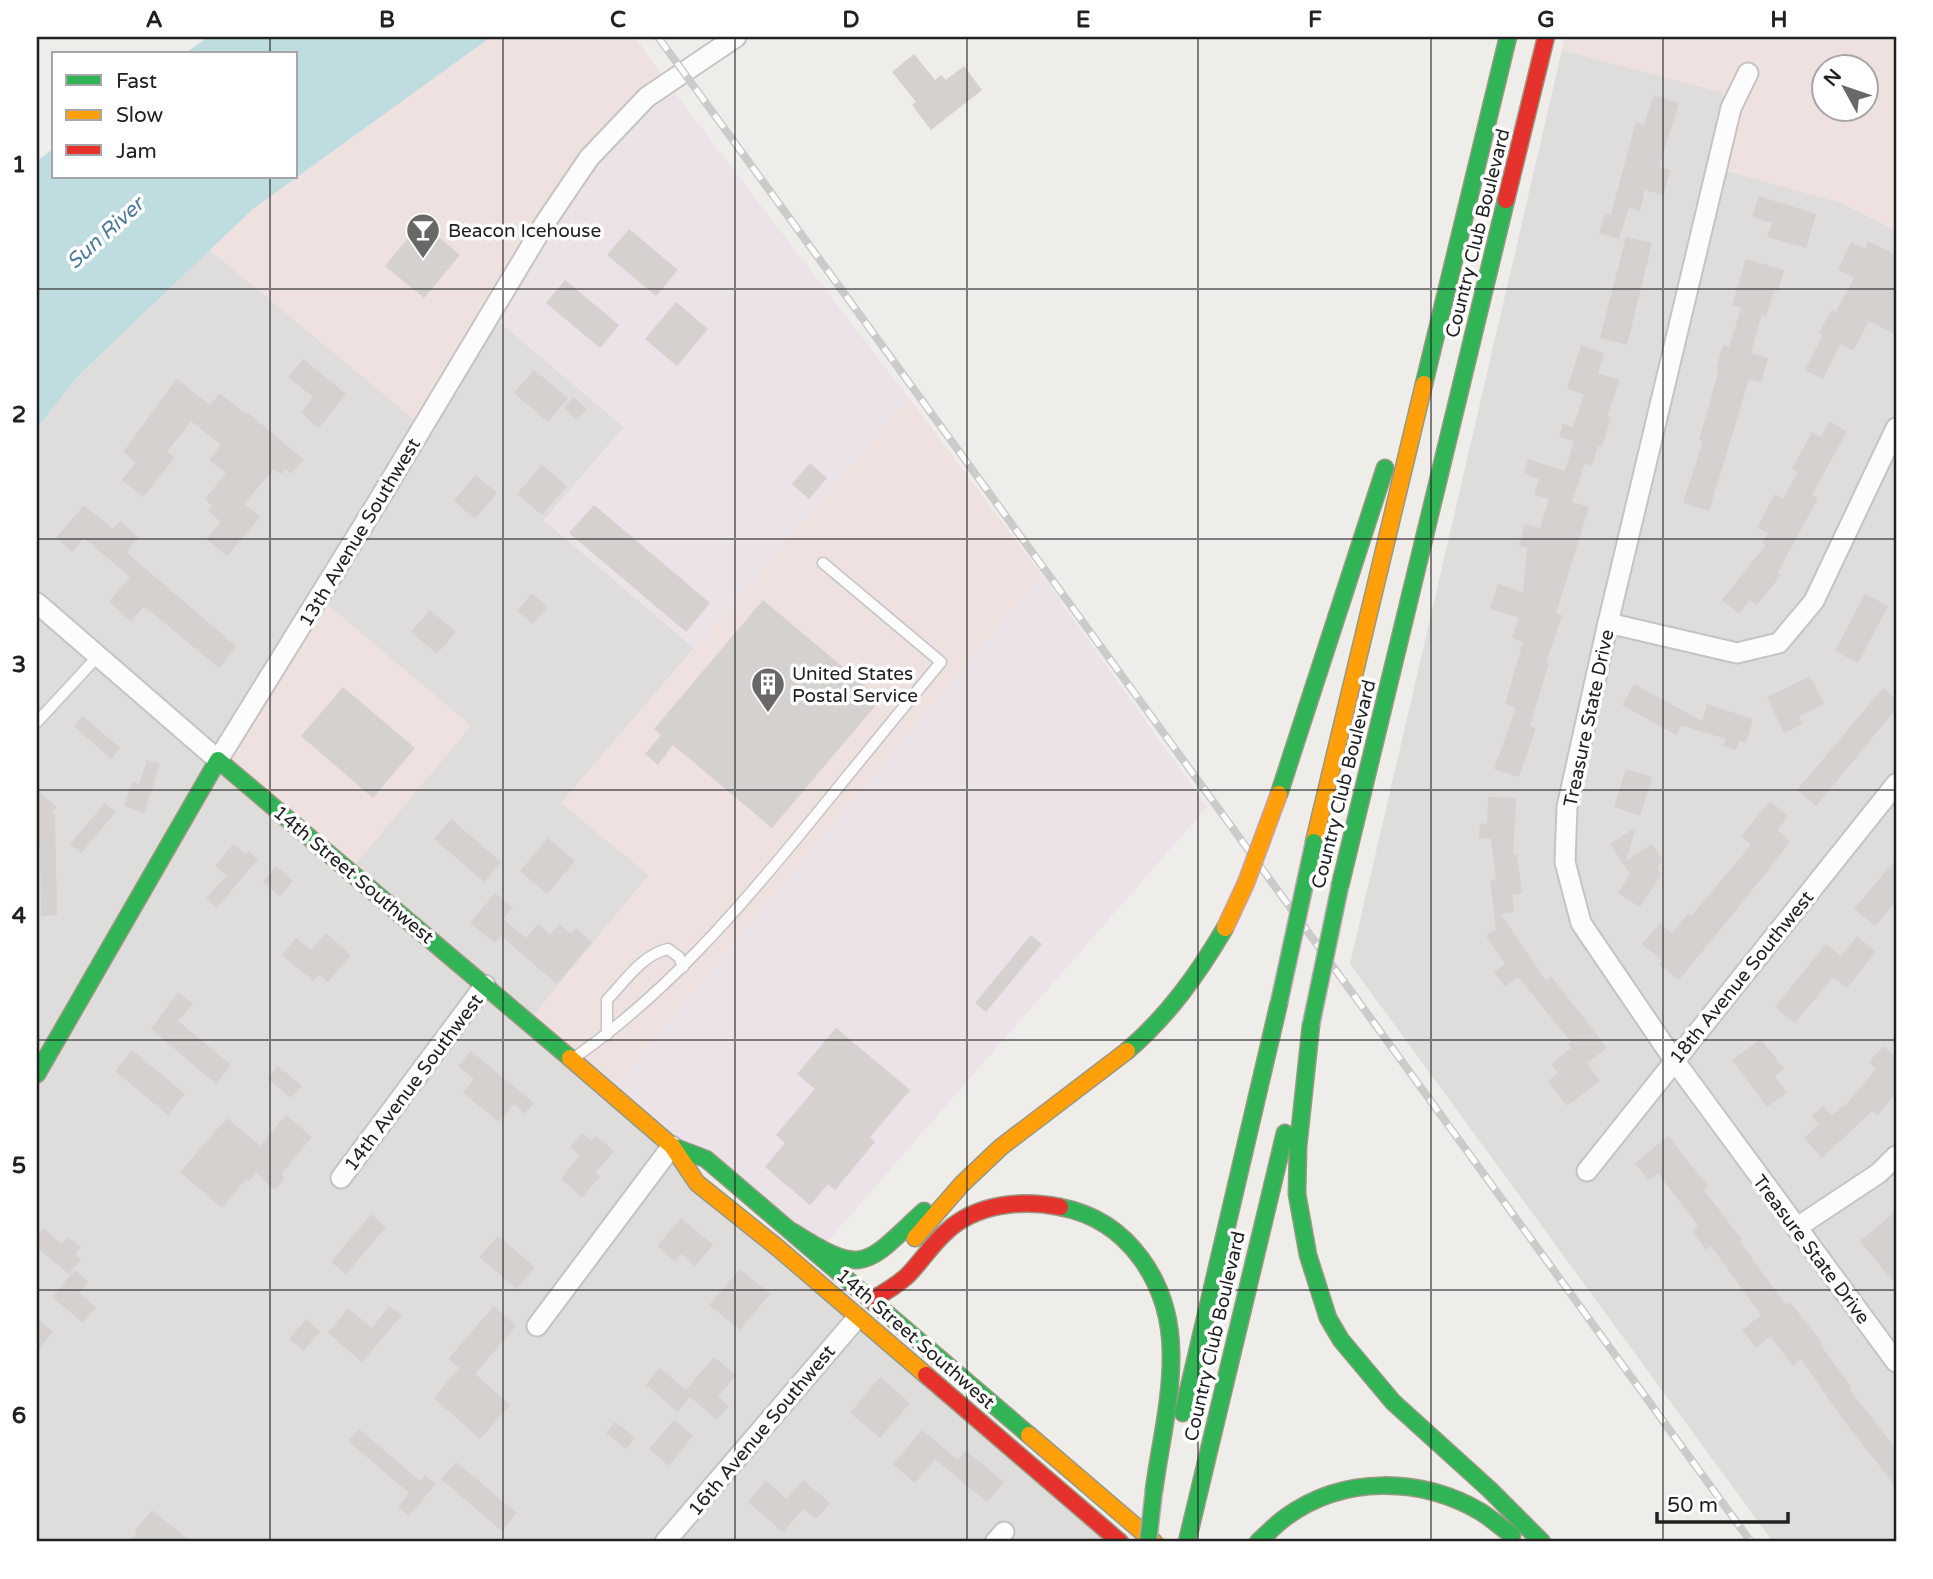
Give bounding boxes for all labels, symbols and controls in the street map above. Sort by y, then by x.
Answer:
text: A [145,6,163,34]
text: B [379,6,395,34]
text: C [610,6,626,34]
text: D [842,6,860,34]
text: E [1076,6,1090,34]
text: F [1308,6,1322,34]
text: G [1537,6,1555,34]
text: H [1770,6,1788,34]
legend [52,52,298,178]
north arrow [1811,52,1881,122]
text: N [1819,65,1846,91]
text: Fast [116,69,157,94]
text: Slow [116,103,164,128]
street label: Country Club Boulevard [1441,126,1515,340]
text: Jam [116,139,157,164]
text: 1 [12,151,26,179]
water label: Sun River [62,190,151,274]
bar icon: Beacon Icehouse [404,211,442,260]
place label: Beacon Icehouse [448,220,601,242]
text: 2 [12,401,26,429]
street label: 13th Avenue Southwest [295,434,425,631]
street label: Treasure State Drive [1559,627,1619,809]
text: 3 [12,651,26,679]
place label: United States Postal Service [792,663,918,707]
building icon: United States Postal Service [749,665,787,714]
street label: Country Club Boulevard [1307,677,1381,891]
street label: 14th Street Southwest [269,801,438,948]
street label: 18th Avenue Southwest [1665,887,1818,1068]
text: 4 [12,902,27,930]
street label: 14th Avenue Southwest [340,990,488,1175]
text: 5 [12,1152,26,1180]
street label: Treasure State Drive [1748,1171,1874,1328]
street label: Country Club Boulevard [1180,1229,1250,1443]
street label: 14th Street Southwest [832,1264,999,1413]
street label: 16th Avenue Southwest [684,1341,840,1520]
text: 6 [12,1402,26,1430]
scale bar [1657,1481,1788,1525]
text: 50 m [1667,1493,1718,1518]

